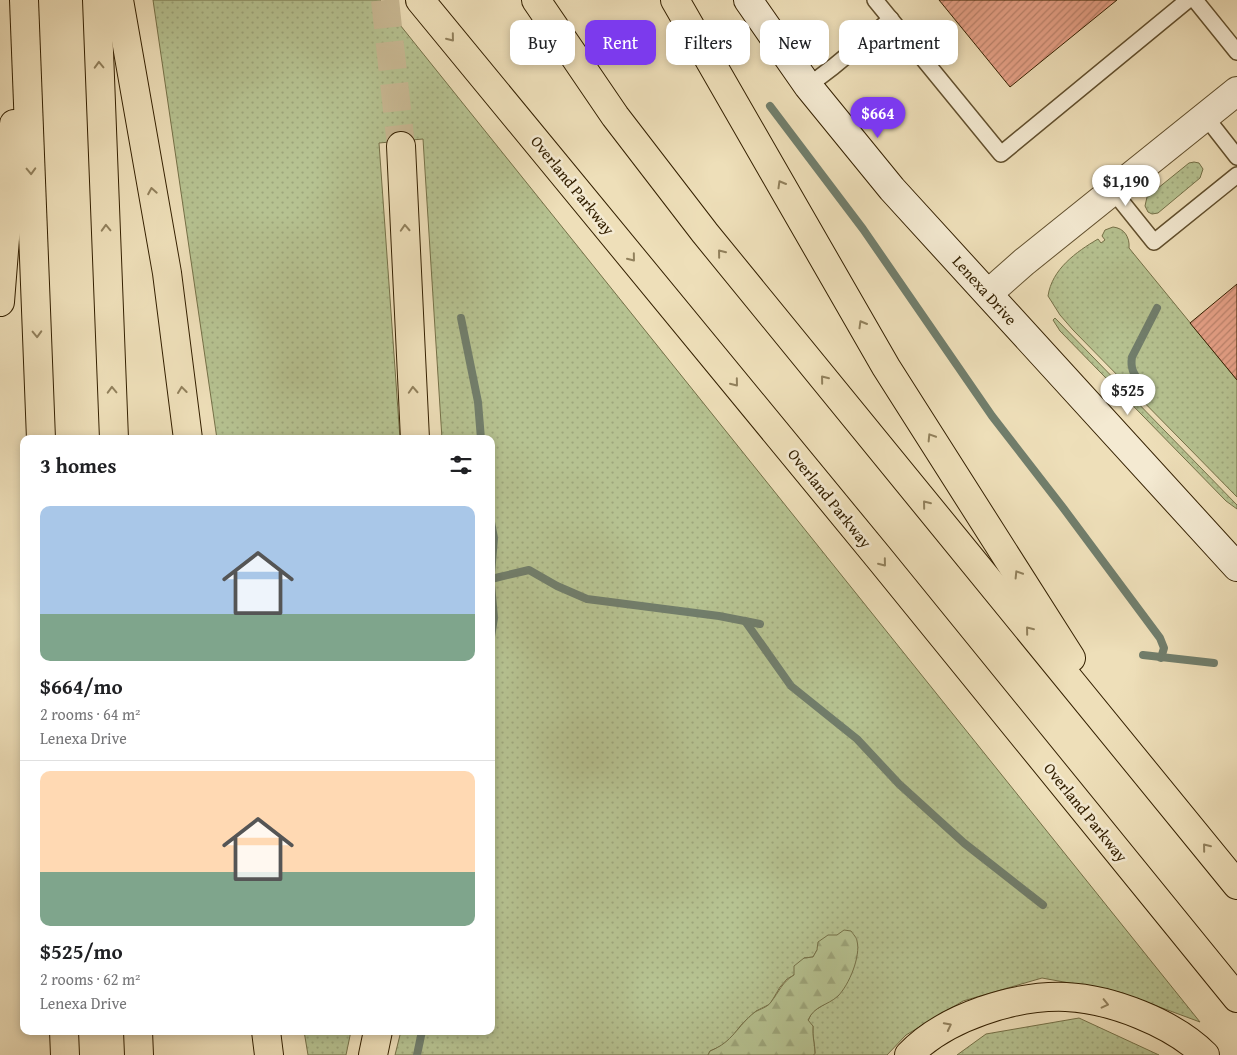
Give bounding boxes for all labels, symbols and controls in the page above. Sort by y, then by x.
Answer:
chip: Buy [510,20,575,65]
chip: Rent [585,20,656,65]
chip: Filters [666,20,750,65]
chip: New [760,20,829,65]
chip: Apartment [839,20,958,65]
one-way arrow [446,32,455,41]
one-way arrow [94,61,105,69]
pin: $664 [848,96,908,139]
text: $664 [861,101,895,125]
street label: Overland Parkway [525,130,621,240]
pin: $1,190 [1085,164,1167,207]
one-way arrow [25,167,36,175]
text: $1,190 [1103,169,1149,193]
one-way arrow [778,180,788,189]
one-way arrow [148,186,158,195]
one-way arrow [100,223,111,231]
one-way arrow [399,224,410,232]
one-way arrow [717,249,726,258]
street label: Lenexa Drive [947,250,1023,330]
one-way arrow [627,252,635,261]
one-way arrow [859,321,869,330]
one-way arrow [31,330,42,338]
pin: $525 [1098,374,1158,416]
one-way arrow [820,375,829,384]
one-way arrow [730,378,739,387]
text: $525 [1111,378,1145,402]
one-way arrow [107,386,118,394]
one-way arrow [177,386,188,394]
one-way arrow [408,386,418,394]
one-way arrow [927,433,937,442]
street label: Overland Parkway [782,443,878,553]
text: 3 homes [40,450,116,481]
icon: filters [447,451,475,479]
one-way arrow [923,501,932,510]
icon: home [213,538,303,628]
one-way arrow [877,557,886,566]
one-way arrow [1014,570,1024,579]
one-way arrow [1026,627,1035,636]
text: $664/mo [40,671,123,702]
text: 2 rooms · 64 m² [40,702,140,726]
text: Lenexa Drive [40,726,127,750]
street label: Overland Parkway [1038,757,1134,867]
icon: home [213,804,303,894]
one-way arrow [1203,844,1212,853]
text: $525/mo [40,936,123,967]
text: 2 rooms · 62 m² [40,967,140,991]
text: Lenexa Drive [40,991,127,1015]
one-way arrow [1100,998,1109,1009]
one-way arrow [943,1022,952,1032]

